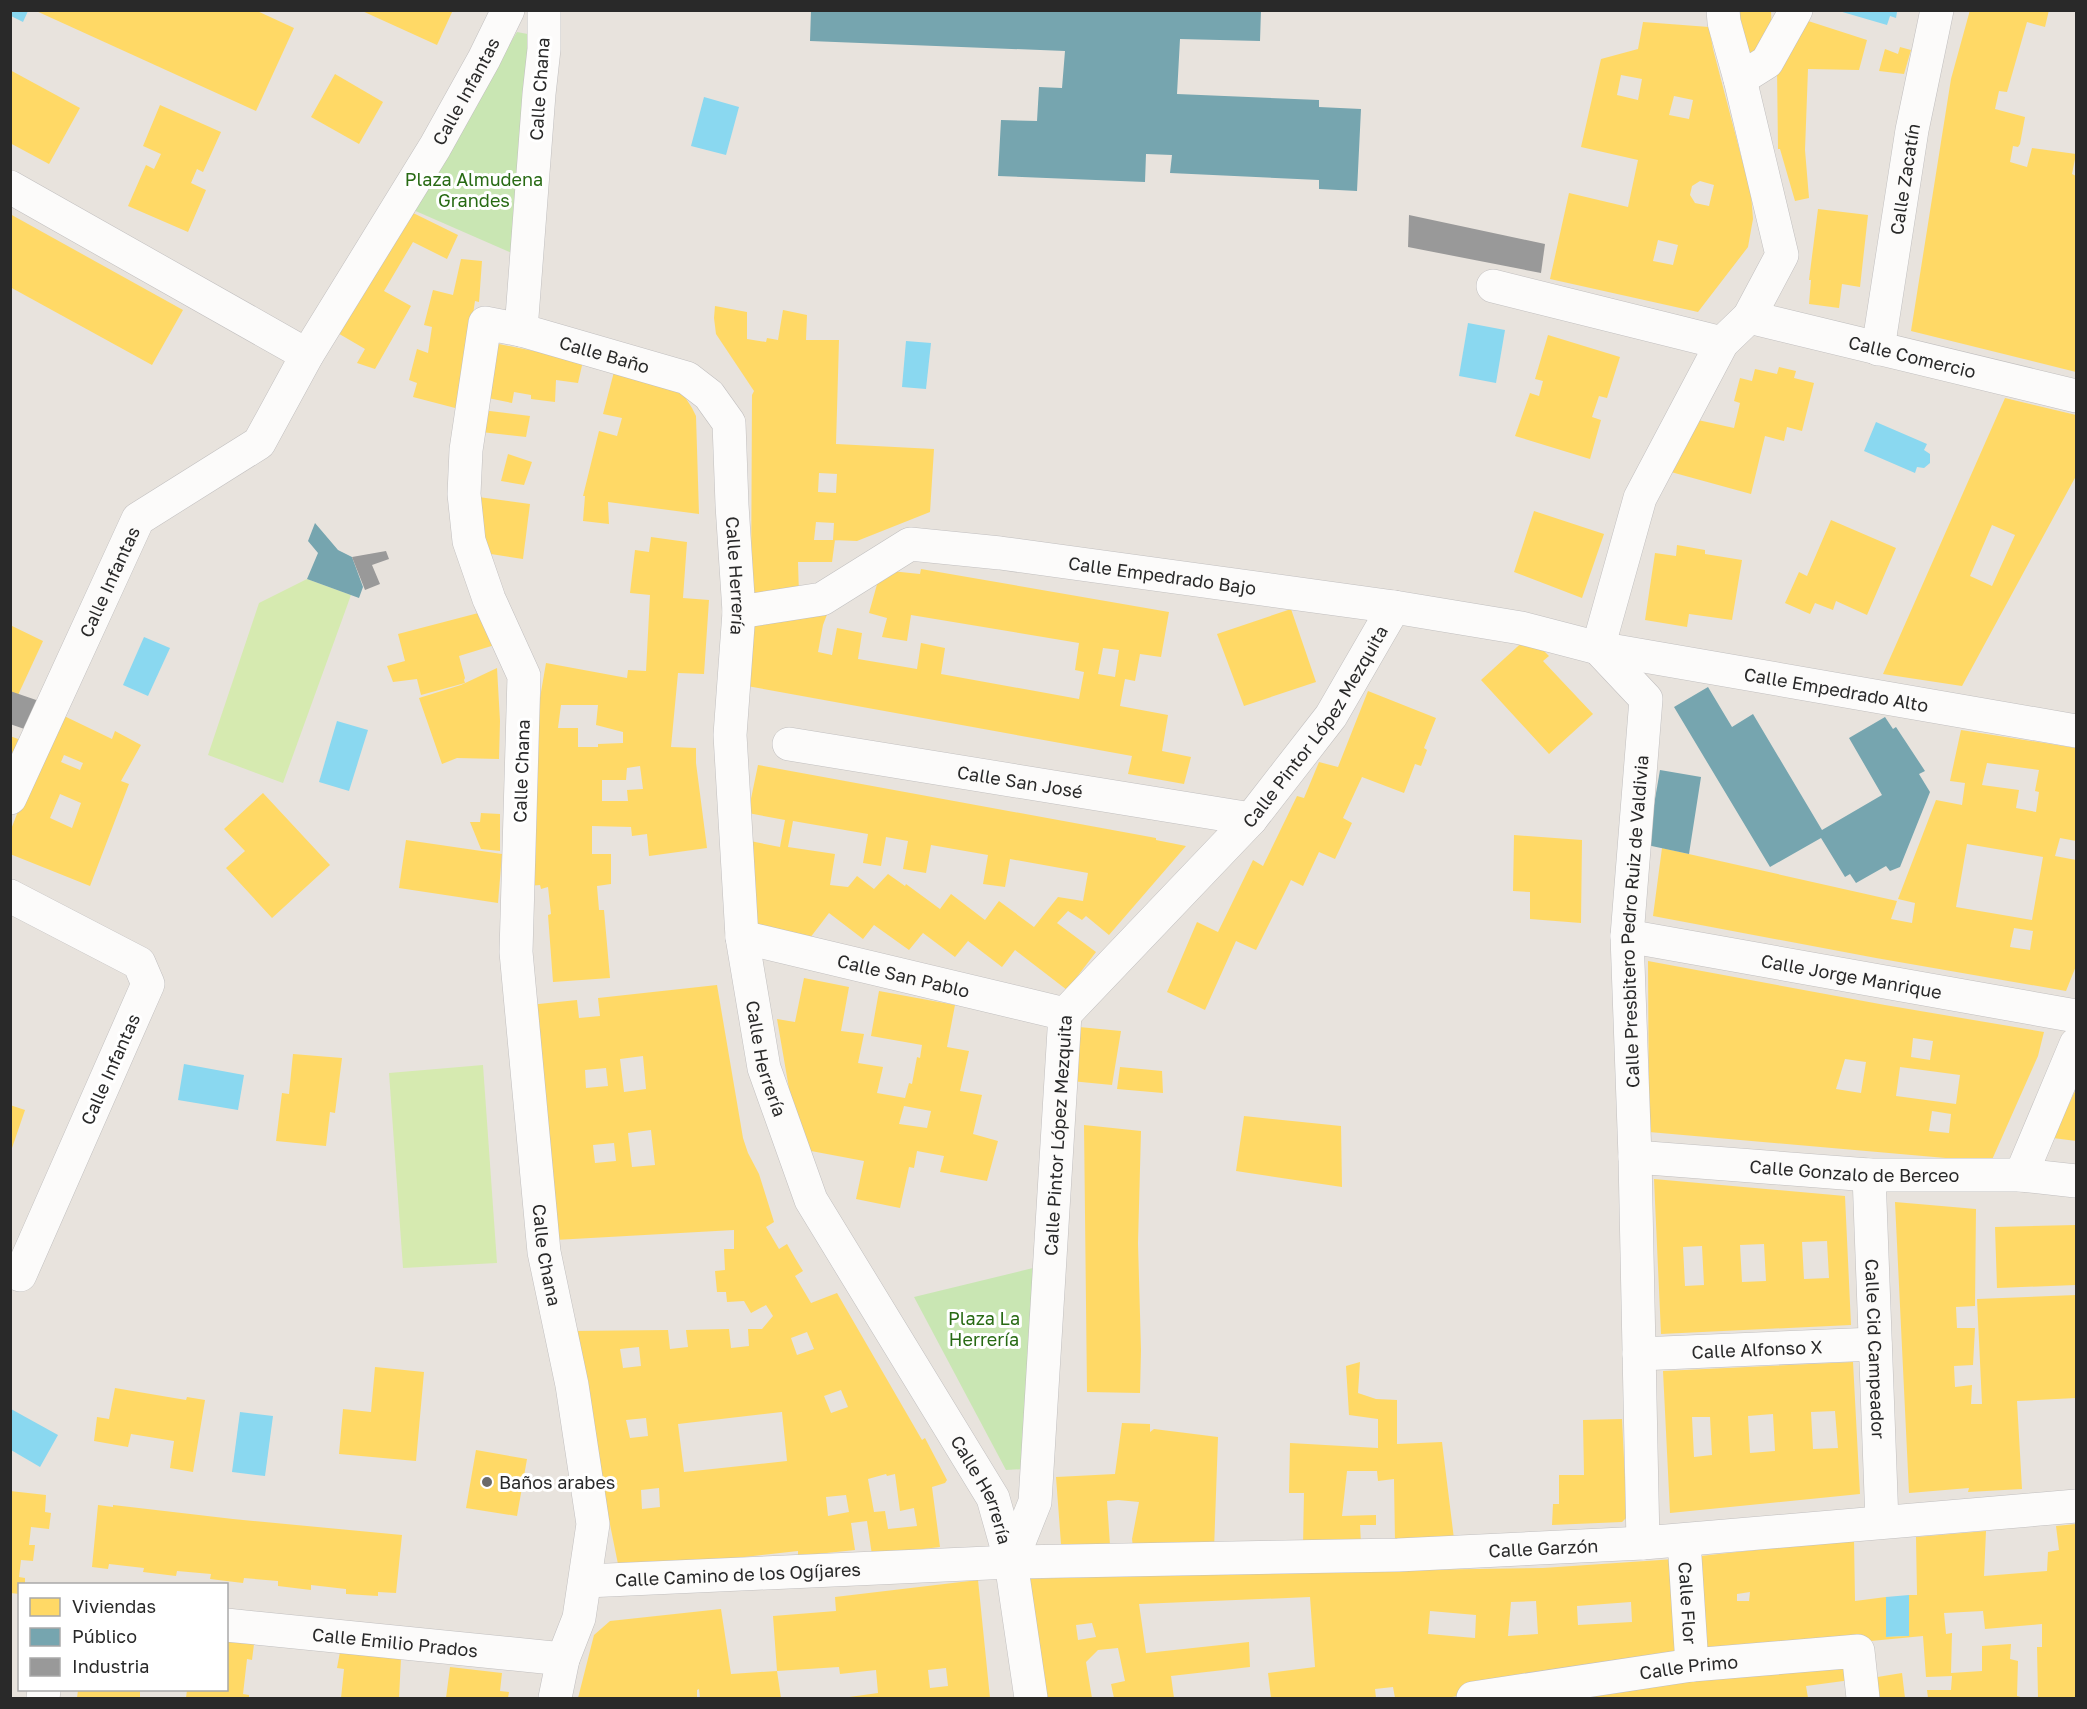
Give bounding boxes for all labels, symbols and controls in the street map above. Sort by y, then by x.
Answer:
street label: Calle Infantas [427,34,504,149]
street label: Calle Chana [524,37,554,141]
street label: Calle Zacatín [1885,121,1924,236]
park label: Plaza Almudena Grandes [405,168,543,211]
street label: Calle Comercio [1846,330,1978,382]
street label: Calle Baño [557,331,652,378]
street label: Calle Herrería [722,516,750,636]
street label: Calle Infantas [74,523,144,641]
street label: Calle Empedrado Bajo [1067,551,1258,599]
street label: Calle Pintor López Mezquita [1238,621,1392,832]
street label: Calle Empedrado Alto [1742,663,1930,716]
street label: Calle Chana [508,719,534,823]
street label: Calle Presbitero Pedro Ruiz de Valdivia [1616,754,1652,1088]
street label: Calle San José [956,760,1084,803]
street label: Calle San Pablo [835,949,972,1002]
street label: Calle Jorge Manrique [1759,949,1944,1003]
street label: Calle Herrería [742,999,791,1120]
street label: Calle Infantas [76,1010,144,1128]
street label: Calle Pintor López Mezquita [1039,1014,1076,1256]
street label: Calle Gonzalo de Berceo [1749,1155,1959,1186]
street label: Calle Chana [529,1203,566,1308]
street label: Calle Cid Campeador [1861,1258,1890,1439]
park label: Plaza La Herrería [948,1307,1020,1350]
street label: Calle Alfonso X [1691,1335,1823,1363]
street label: Calle Herrería [946,1431,1016,1547]
place label: Baños arabes [499,1471,615,1493]
marker: Baños arabes [480,1475,494,1489]
street label: Calle Garzón [1488,1534,1599,1562]
street label: Calle Camino de los Ogíjares [614,1558,861,1591]
street label: Calle Flor [1674,1561,1702,1645]
legend [18,1583,228,1691]
text: Viviendas [72,1595,156,1617]
street label: Calle Emilio Prados [311,1623,479,1661]
text: Público [72,1625,137,1647]
street label: Calle Primo [1638,1650,1739,1684]
text: Industria [72,1655,149,1677]

